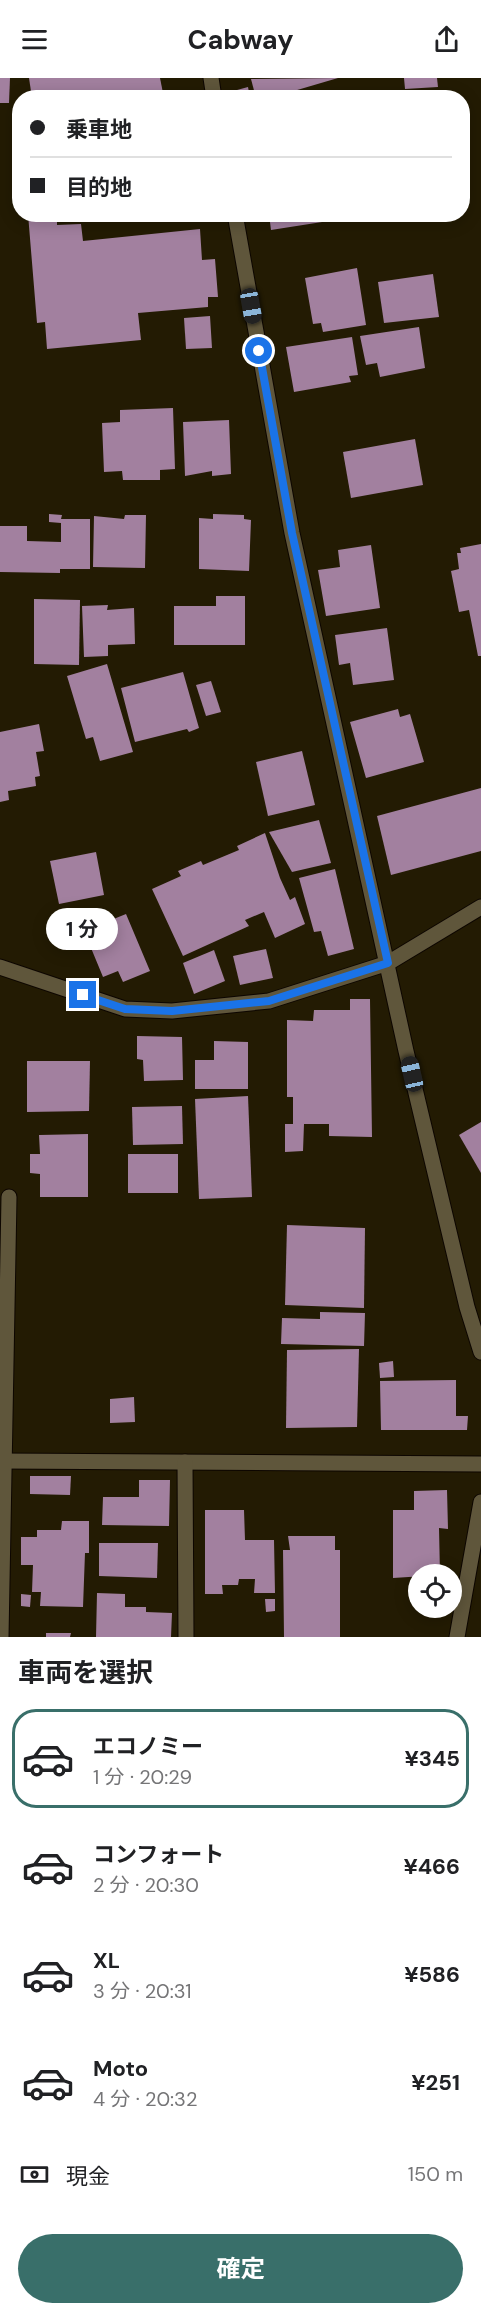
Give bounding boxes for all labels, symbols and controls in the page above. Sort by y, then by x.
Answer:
text: Cabway [187,22,294,57]
icon: menu [18,23,51,56]
icon: share [430,23,463,56]
text: 乗車地 [66,115,132,144]
text: 目的地 [66,173,132,202]
car [239,287,263,325]
route start [245,337,272,364]
callout: 1 分 [47,908,119,950]
text: 1 分 [66,916,98,942]
route end [69,981,96,1008]
car [399,1054,425,1094]
map controls [408,1564,462,1618]
button: locate [408,1564,462,1618]
text: 車両を選択 [18,1655,153,1690]
icon: car [21,1732,75,1786]
text: エコノミー [93,1732,203,1761]
text: ¥345 [404,1744,460,1773]
text: 1 分 · 20:29 [93,1764,192,1790]
icon: car [21,1840,75,1894]
text: コンフォート [93,1840,224,1869]
text: ¥466 [404,1852,460,1881]
text: 2 分 · 20:30 [93,1872,199,1898]
text: XL [93,1946,120,1975]
icon: car [21,1948,75,2002]
text: ¥586 [404,1960,460,1989]
text: 3 分 · 20:31 [93,1978,192,2004]
text: Moto [93,2054,148,2083]
icon: car [21,2056,75,2110]
text: ¥251 [411,2068,460,2097]
text: 4 分 · 20:32 [93,2086,197,2112]
icon: cash [18,2158,51,2191]
text: 150 m [408,2161,463,2187]
text: 現金 [66,2162,110,2191]
button: 確定 [18,2234,463,2303]

